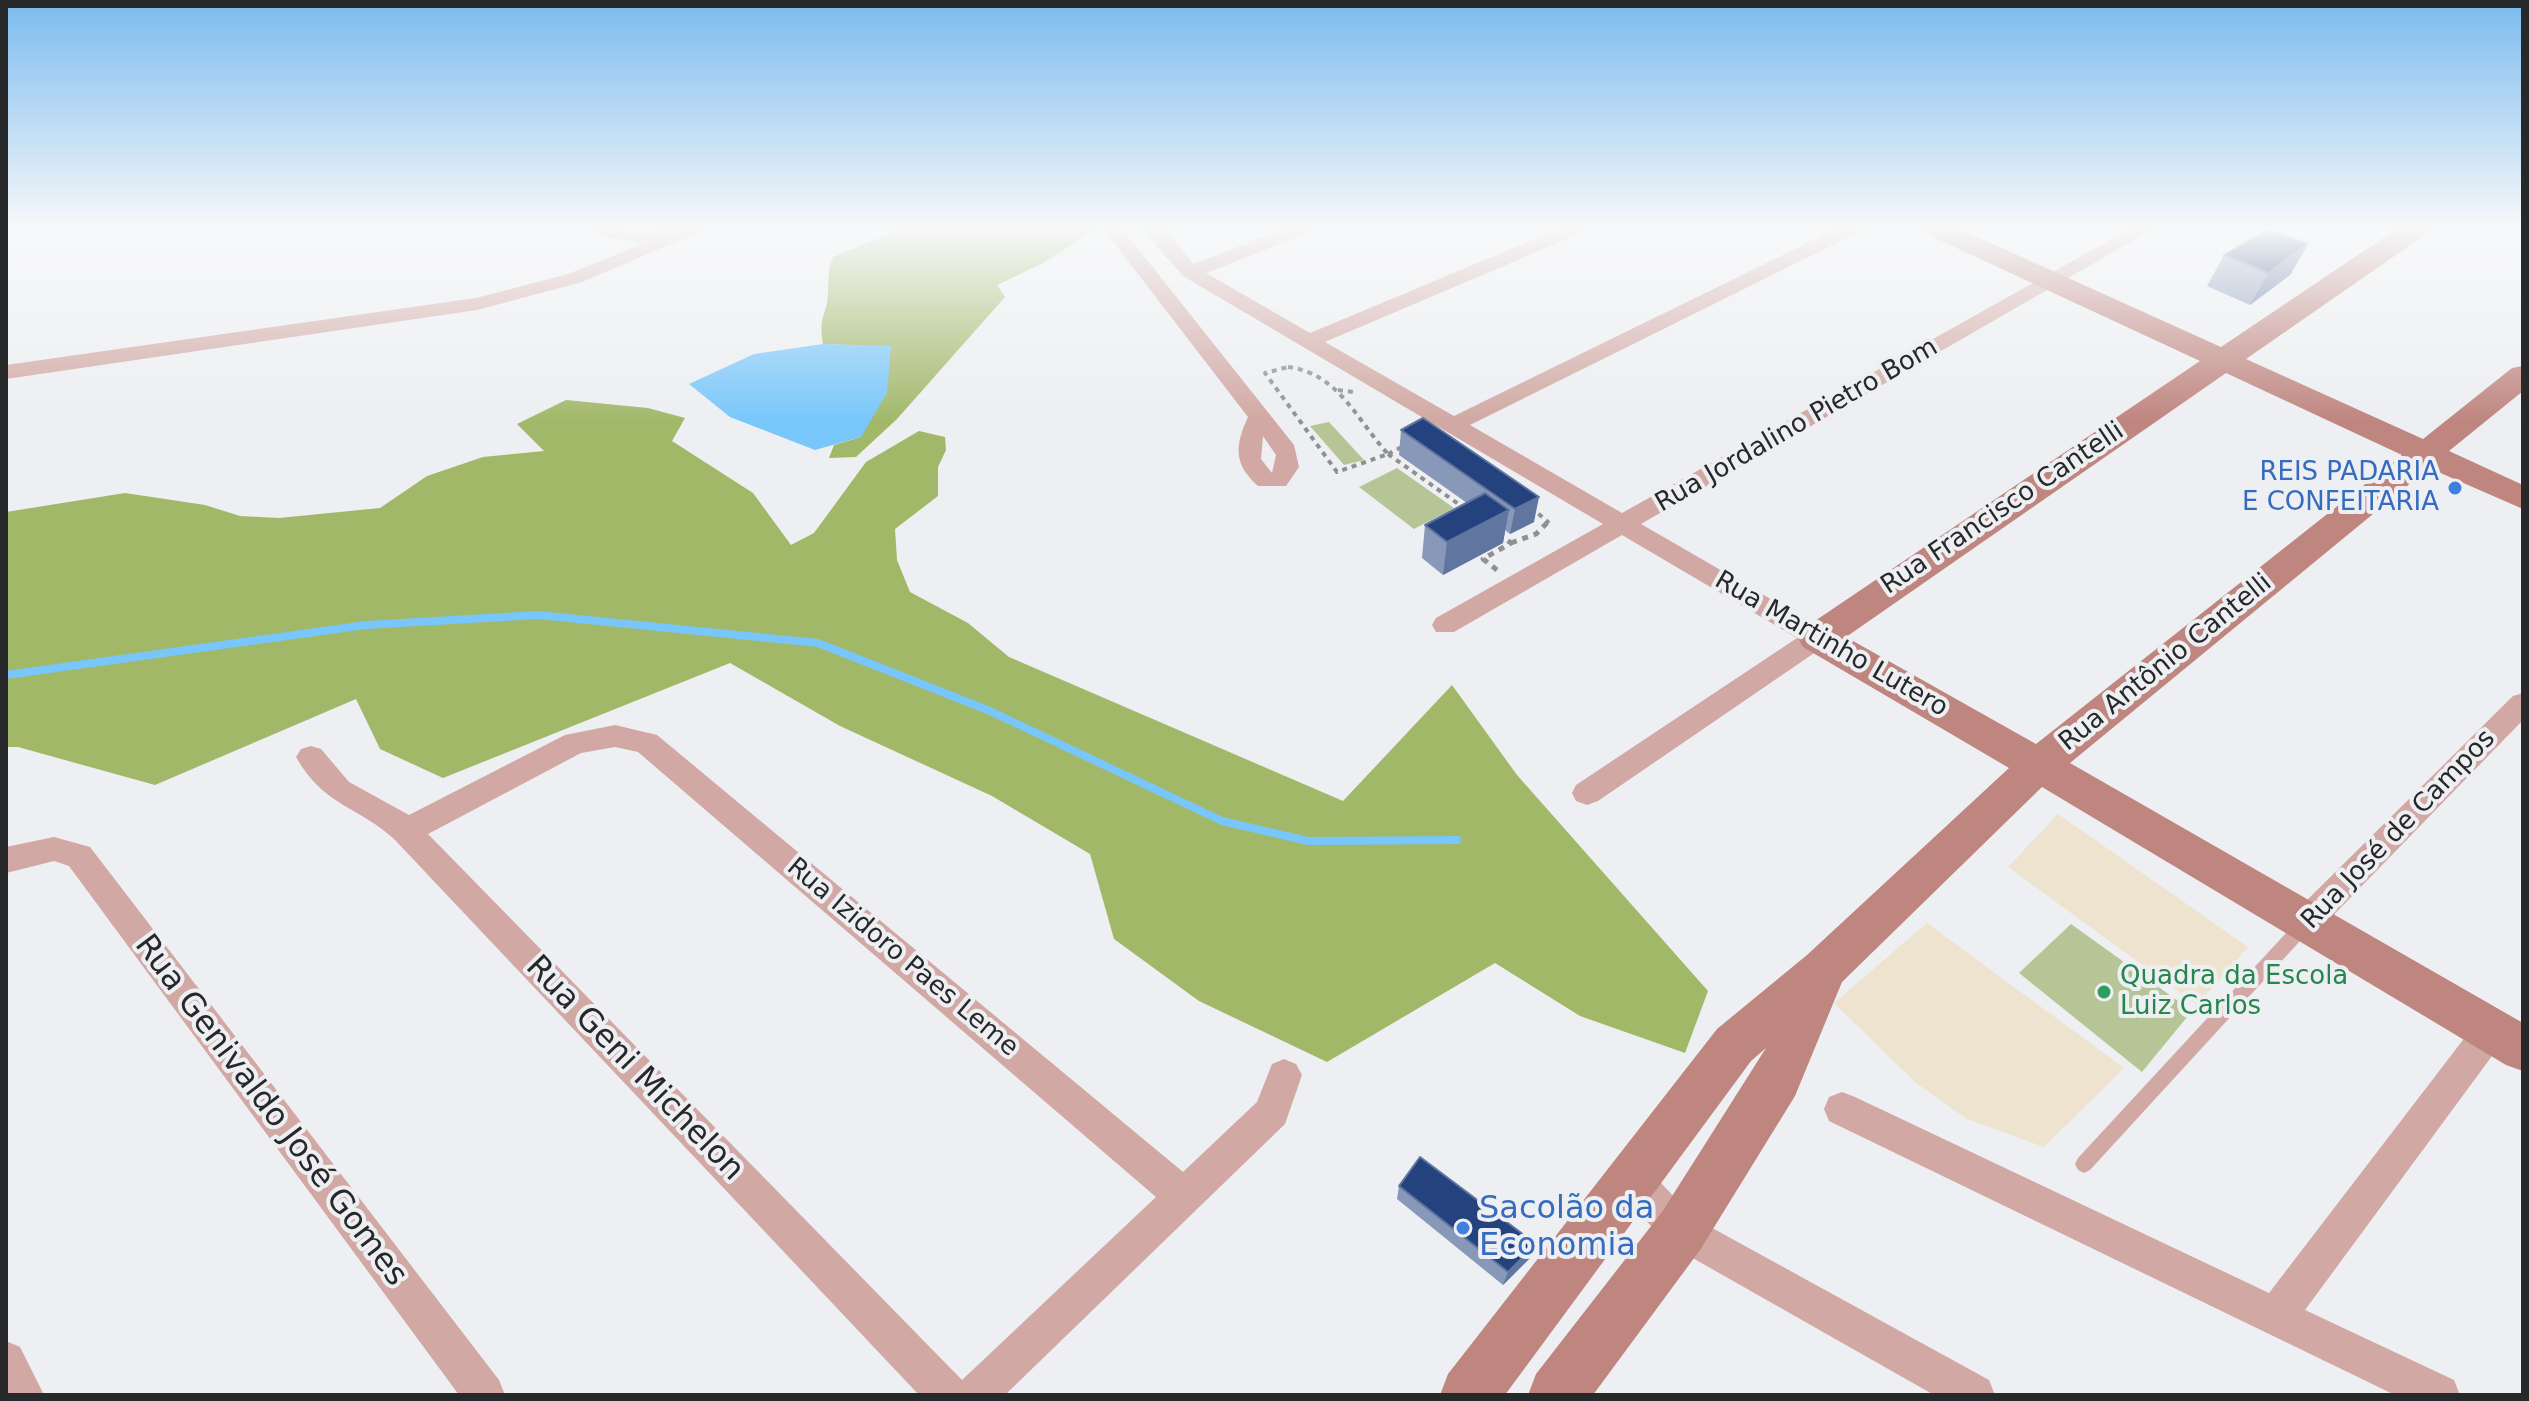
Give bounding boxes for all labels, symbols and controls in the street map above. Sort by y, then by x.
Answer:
street label: Rua Jordalino Pietro Bom [1650,332,1944,520]
street label: Rua Francisco Cantelli [1876,416,2130,602]
place label: REIS PADARIA E CONFEITARIA [2242,457,2439,518]
marker: REIS PADARIA E CONFEITARIA [2446,479,2464,497]
street label: Rua Martinho Lutero [1709,566,1953,724]
street label: Rua Antônio Cantelli [2054,568,2278,758]
street label: Rua José de Campos [2296,724,2502,936]
street label: Rua Izidoro Paes Leme [780,852,1024,1064]
street label: Rua Genivaldo José Gomes [125,928,415,1294]
street label: Rua Geni Michelon [517,949,751,1189]
place label: Quadra da Escola Luiz Carlos [2120,961,2348,1022]
marker: Quadra da Escola Luiz Carlos [2095,983,2113,1001]
place label: Sacolão da Economia [1479,1191,1654,1266]
marker: Sacolão da Economia [1454,1219,1472,1237]

